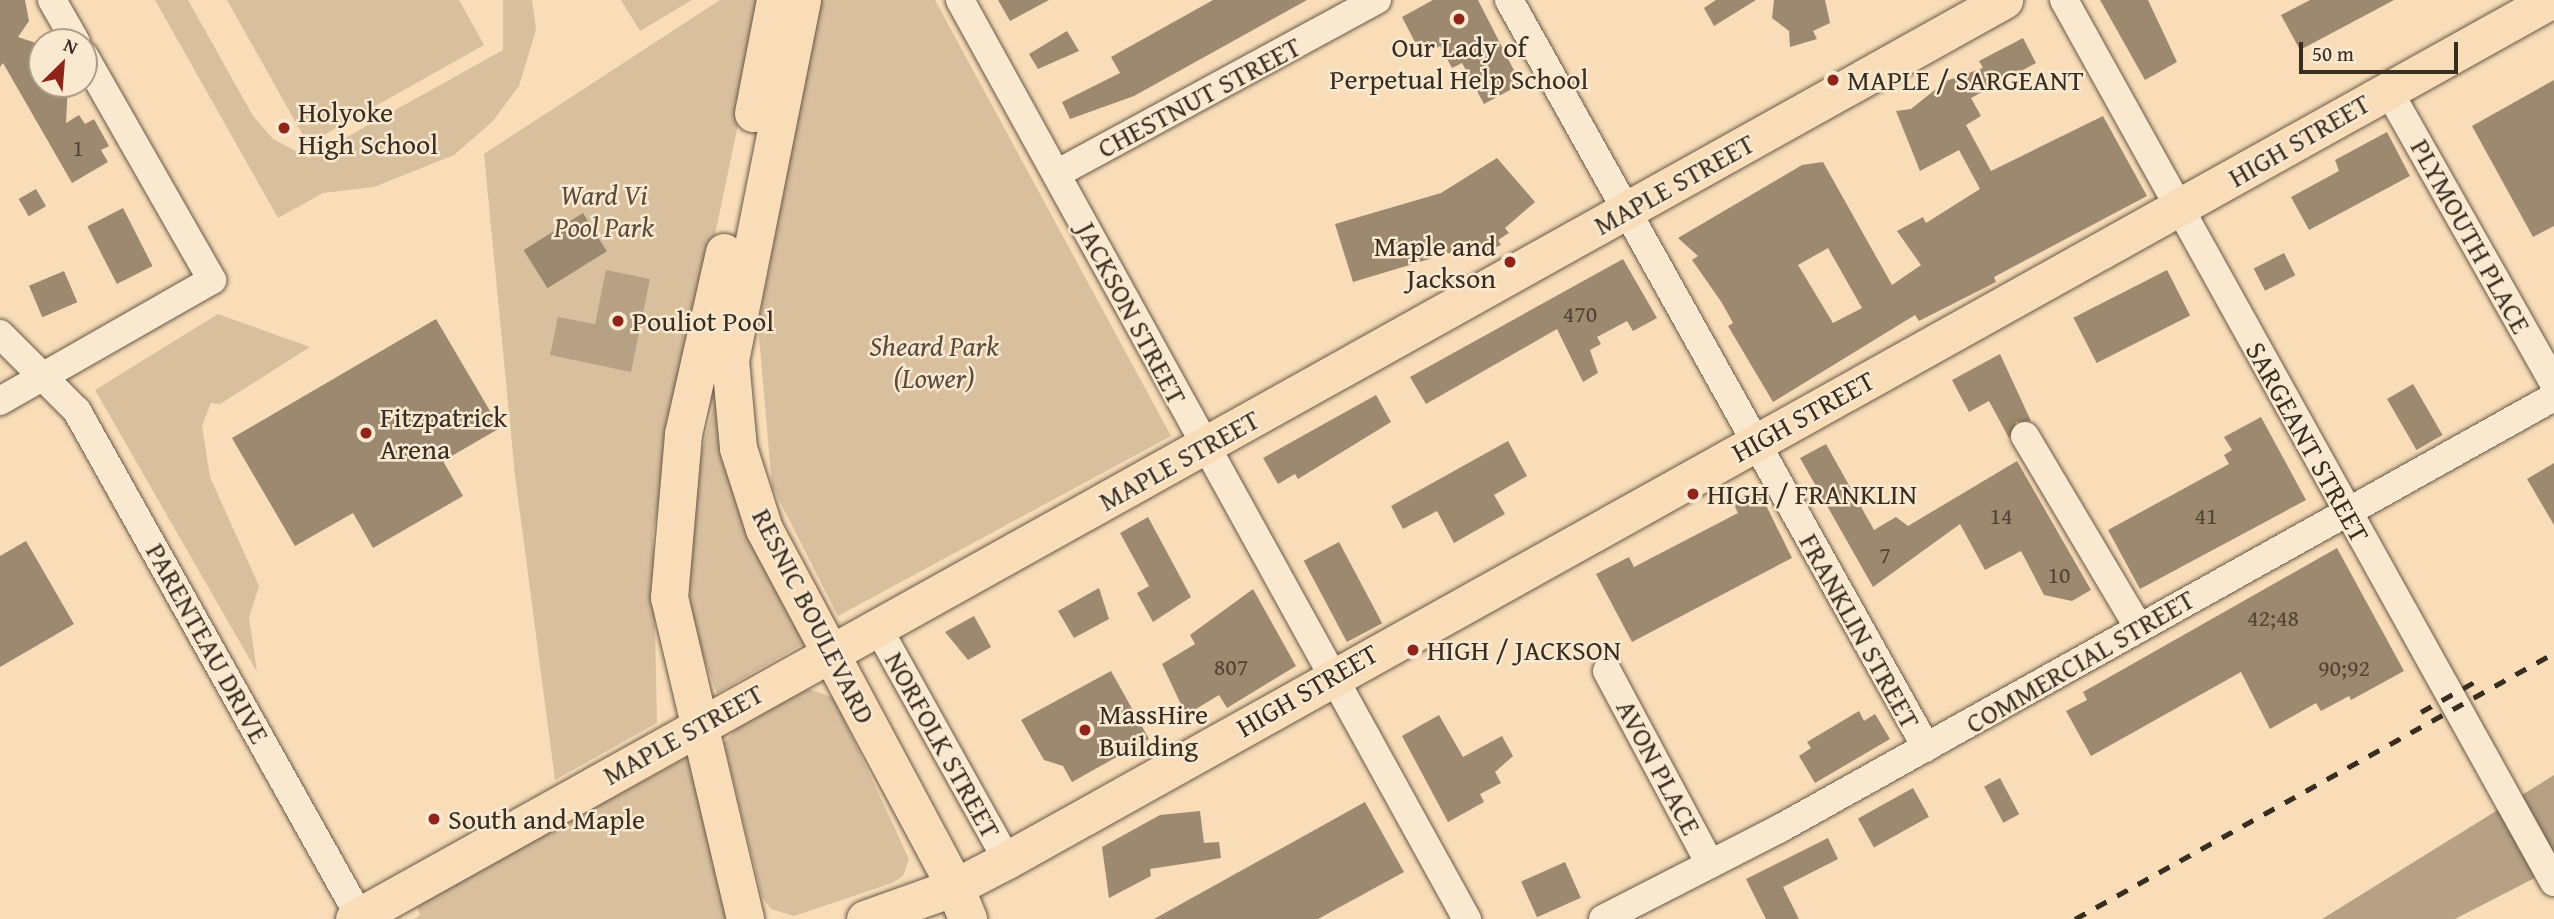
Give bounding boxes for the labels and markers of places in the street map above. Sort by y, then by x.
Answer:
marker: Our Lady of Perpetual Help School [1451,11,1467,27]
place label: Our Lady of Perpetual Help School [1330,30,1588,96]
place label: MAPLE / SARGEANT [1847,63,2084,97]
marker: MAPLE / SARGEANT [1825,72,1841,88]
place label: Holyoke High School [298,95,438,161]
marker: Holyoke High School [276,120,292,136]
place label: Maple and Jackson [1374,229,1496,295]
marker: Maple and Jackson [1502,254,1518,270]
place label: Pouliot Pool [632,304,774,338]
marker: Pouliot Pool [610,313,626,329]
place label: Fitzpatrick Arena [380,400,507,466]
marker: Fitzpatrick Arena [358,425,374,441]
place label: HIGH / FRANKLIN [1707,477,1917,511]
marker: HIGH / FRANKLIN [1685,486,1701,502]
place label: HIGH / JACKSON [1427,633,1621,667]
marker: HIGH / JACKSON [1405,642,1421,658]
place label: MassHire Building [1099,697,1208,763]
marker: MassHire Building [1077,722,1093,738]
place label: South and Maple [448,802,645,836]
marker: South and Maple [426,811,442,827]

